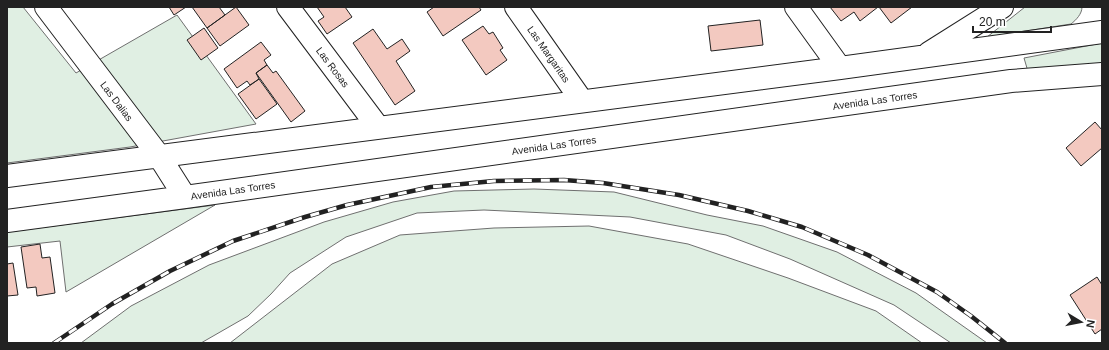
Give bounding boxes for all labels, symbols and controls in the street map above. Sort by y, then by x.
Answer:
scale bar [973,8,1051,34]
text: 20 m [979,15,1006,29]
street label: Las Margaritas [525,24,572,85]
street label: Las Rosas [314,45,351,89]
street label: Las Dalias [98,79,135,123]
street label: Avenida Las Torres [832,89,918,112]
street label: Avenida Las Torres [511,134,597,157]
street label: Avenida Las Torres [190,179,276,202]
north arrow [1061,302,1101,342]
text: N [1084,319,1097,329]

